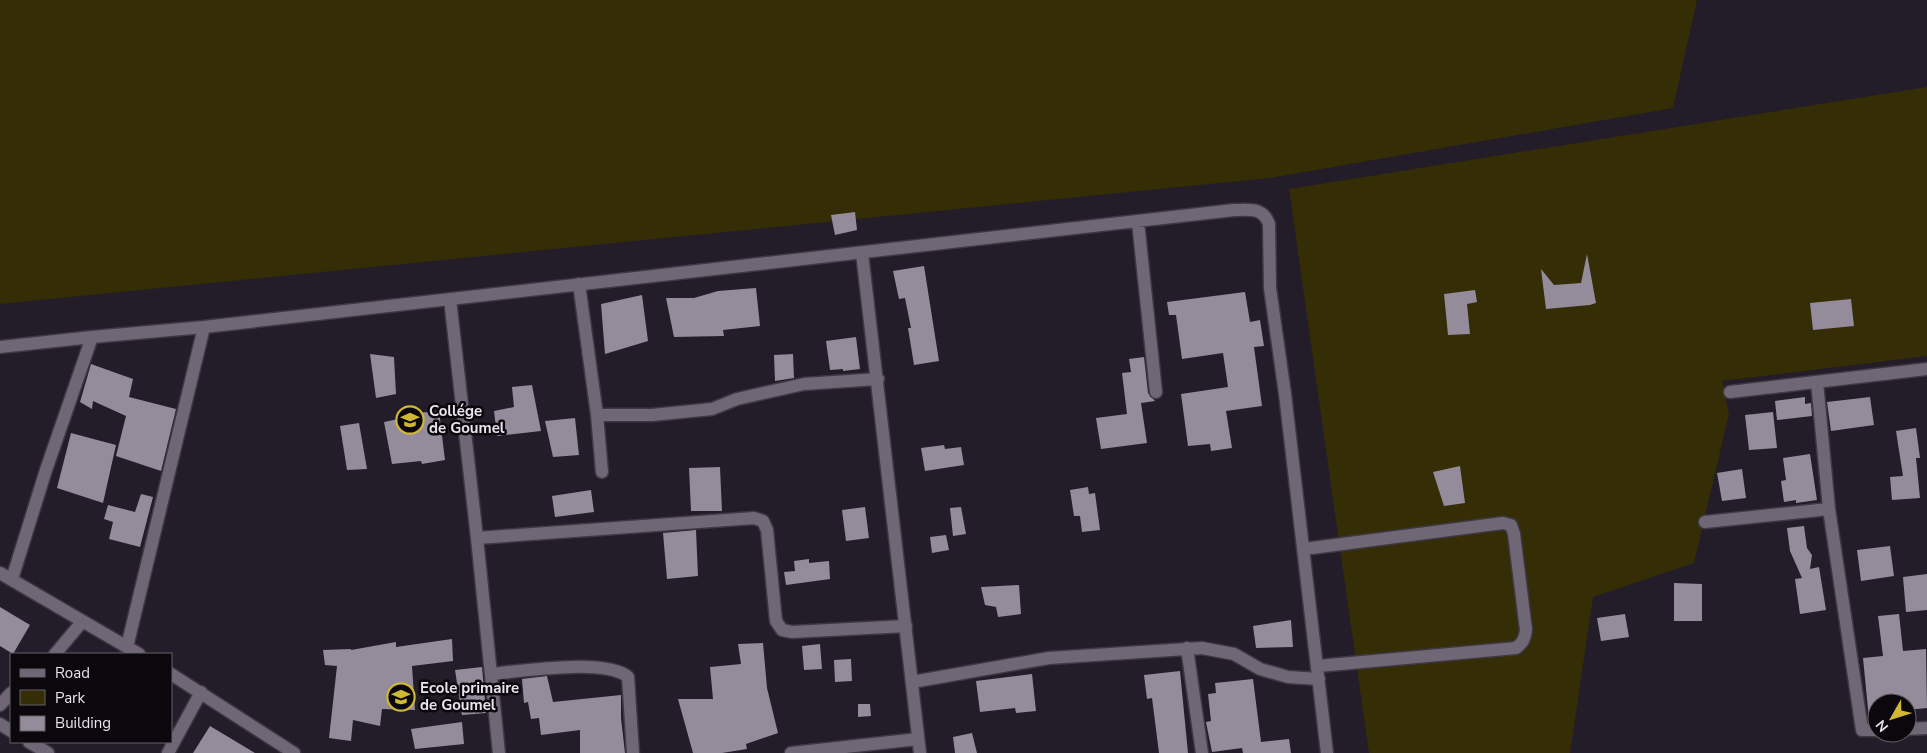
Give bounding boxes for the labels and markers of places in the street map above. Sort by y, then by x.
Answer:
place label: Collége de Goumel [429,401,505,438]
school or university icon: Collége de Goumel [395,405,425,435]
place label: Ecole primaire de Goumel [420,678,519,715]
school or university icon: Ecole primaire de Goumel [386,682,416,712]

